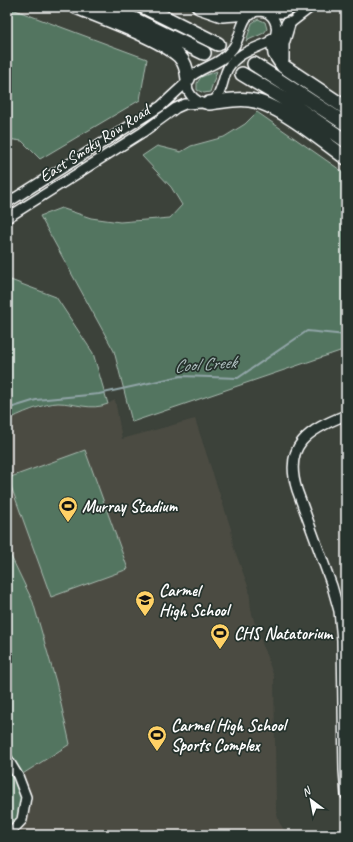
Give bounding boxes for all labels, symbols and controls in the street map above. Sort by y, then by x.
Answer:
street label: East Smoky Row Road [35,99,155,187]
water label: Cool Creek [173,351,240,377]
sports icon: Murray Stadium [57,495,79,523]
place label: Murray Stadium [82,496,179,517]
place label: Carmel High School [159,580,232,621]
school or university icon: Carmel High School [134,589,156,617]
sports icon: CHS Natatorium [209,622,231,650]
place label: CHS Natatorium [234,623,334,644]
place label: Carmel High School Sports Complex [171,715,289,756]
sports icon: Carmel High School Sports Complex [146,724,168,752]
north arrow [291,780,331,820]
text: N [299,783,314,799]

